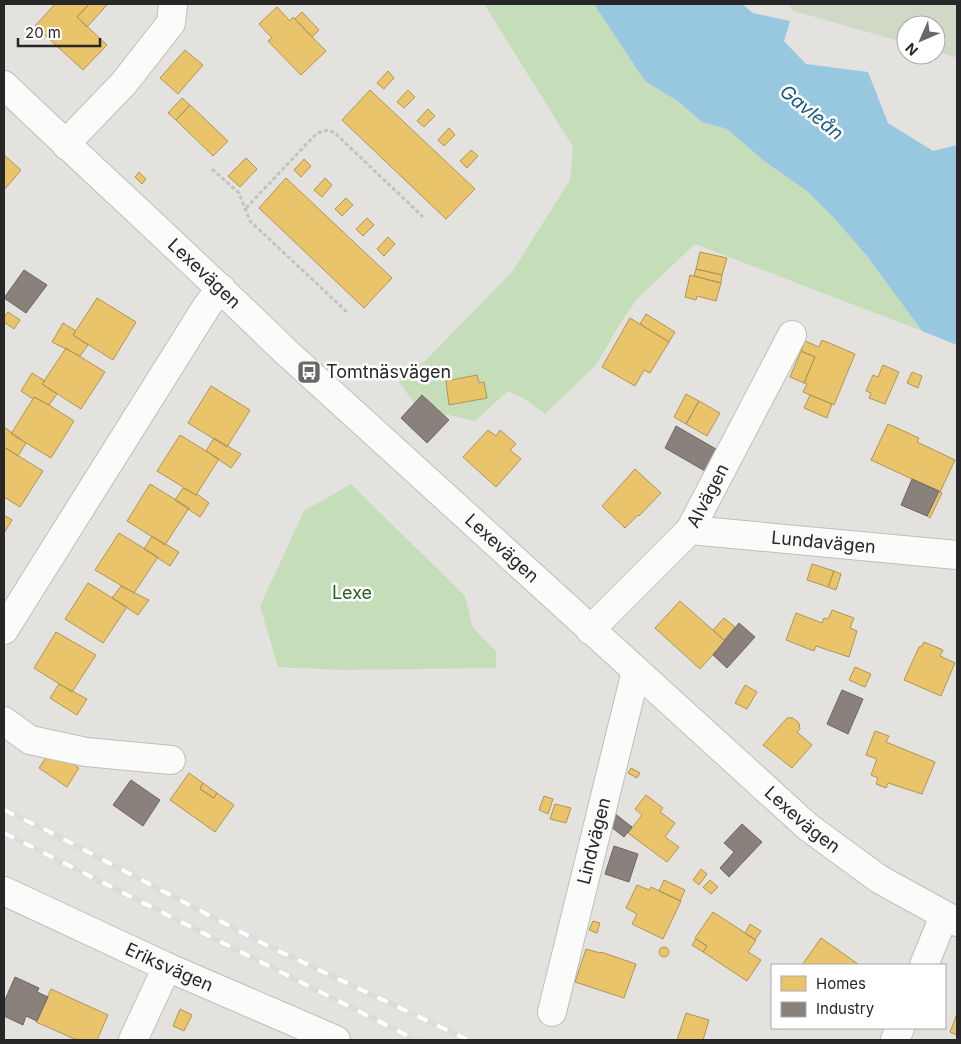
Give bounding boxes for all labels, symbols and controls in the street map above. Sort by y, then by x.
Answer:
scale bar [18,15,100,47]
north arrow [896,15,946,65]
text: 20 m [25,23,61,42]
text: N [902,40,921,59]
water label: Gavleån [775,80,848,145]
street label: Lexevägen [164,234,245,312]
bus stop icon: Tomtnäsvägen [296,359,322,385]
place label: Tomtnäsvägen [326,361,451,382]
street label: Alvägen [682,460,733,531]
street label: Lexevägen [461,509,543,587]
street label: Lundavägen [770,527,877,557]
park label: Lexe [332,582,372,603]
street label: Lexevägen [760,782,844,857]
street label: Lindvägen [573,795,614,887]
street label: Eriksvägen [122,938,216,996]
legend [771,964,946,1029]
text: Homes [816,974,866,993]
text: Industry [816,999,875,1018]

